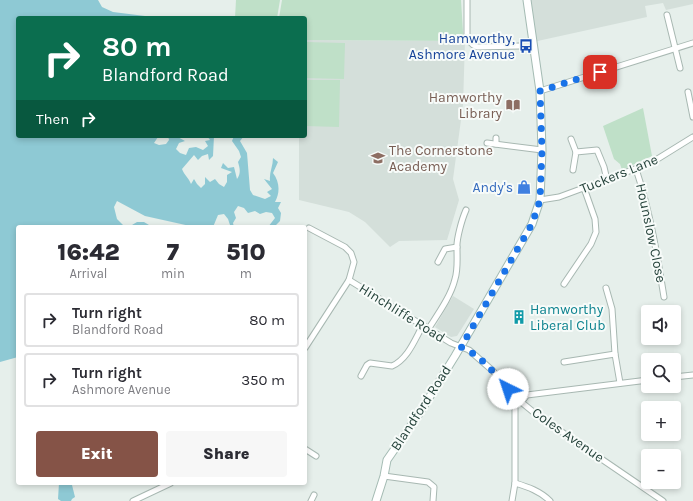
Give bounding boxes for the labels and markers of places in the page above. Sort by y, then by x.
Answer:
place label: Hamworthy, Ashmore Avenue [409,30,515,63]
bus stop icon: Hamworthy, Ashmore Avenue [518,38,534,54]
pin [583,55,617,89]
place label: Hamworthy Library [429,89,502,122]
library icon: Hamworthy Library [505,97,521,113]
place label: The Cornerstone Academy [389,142,493,175]
school or university icon: The Cornerstone Academy [370,150,386,166]
place label: Andy's [472,179,513,196]
shop icon: Andy's [516,179,532,195]
place label: Hamworthy Liberal Club [530,301,606,334]
building icon: Hamworthy Liberal Club [511,309,527,325]

